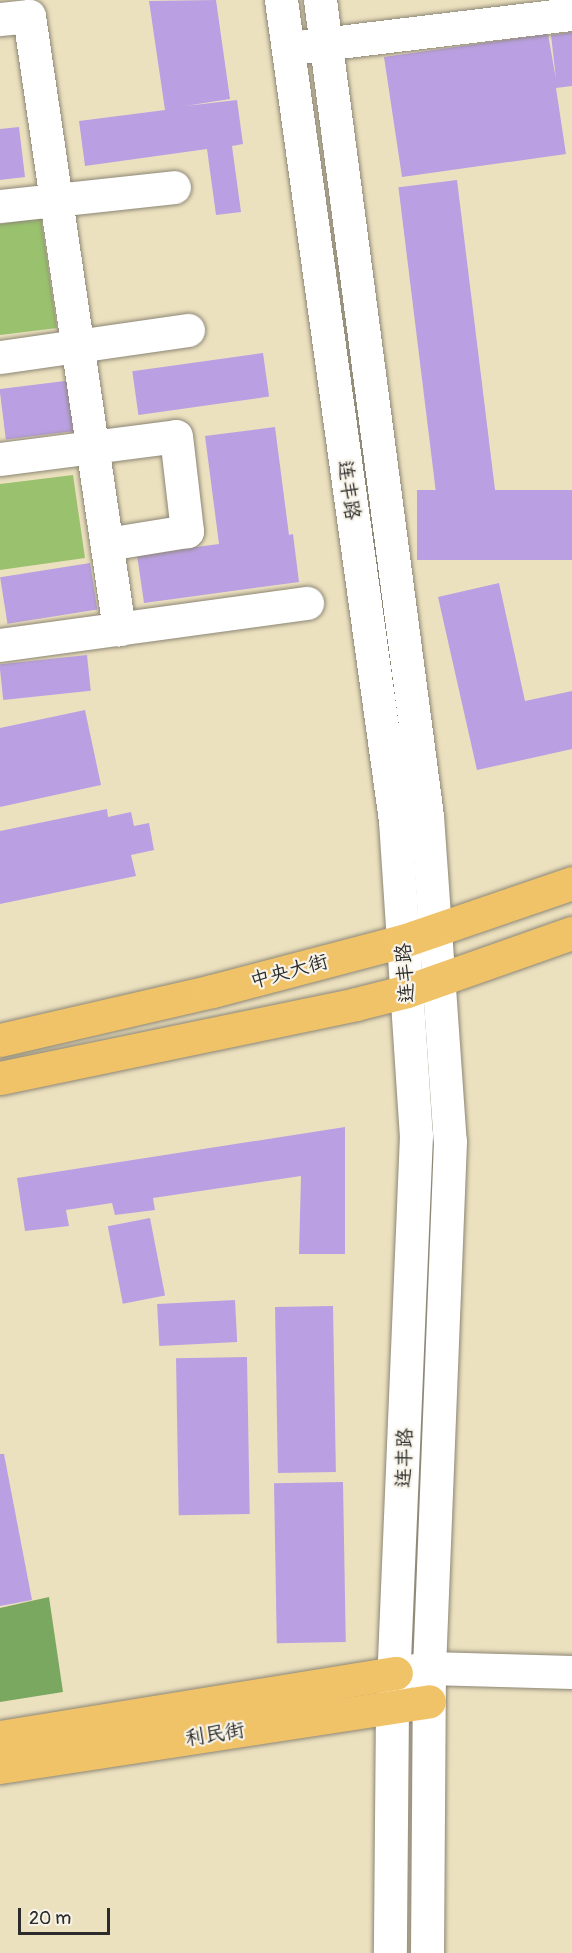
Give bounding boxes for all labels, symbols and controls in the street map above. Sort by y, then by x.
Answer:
street label: 连丰路 [333,459,365,521]
street label: 连丰路 [391,942,419,1004]
street label: 中央大街 [247,949,331,993]
street label: 连丰路 [391,1428,417,1488]
street label: 利民街 [183,1717,247,1751]
scale bar [21,1896,112,1934]
text: 20 m [29,1907,71,1930]

